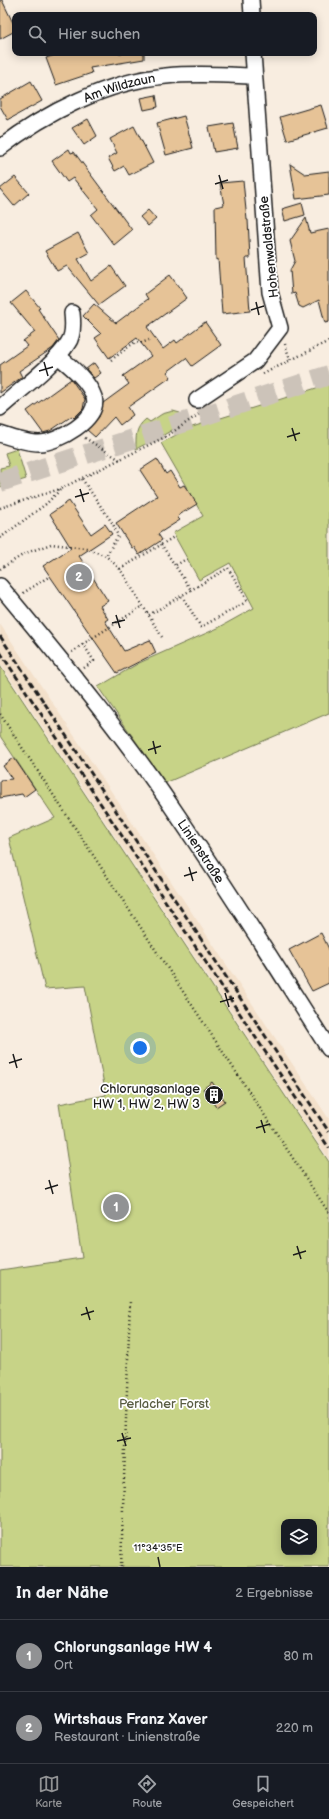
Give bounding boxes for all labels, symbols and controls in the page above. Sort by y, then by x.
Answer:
search box [12,12,317,56]
icon: search [26,23,48,45]
text: Hier suchen [58,25,140,44]
street label: Am Wildzaun [81,70,156,106]
street label: Hohenwaldstraße [256,195,282,299]
pin: 2 [66,562,92,592]
street label: Linienstraße [174,817,228,887]
your location [130,1038,150,1058]
place label: Chlorungsanlage HW 1, HW 2, HW 3 [93,1081,200,1112]
building icon: Chlorungsanlage HW 1, HW 2, HW 3 [203,1084,225,1106]
pin: 1 [103,1192,129,1222]
park label: Perlacher Forst [119,1396,209,1412]
map controls [281,1519,317,1555]
button: layers [281,1519,317,1555]
text: 11°34'35"E [133,1542,183,1554]
text: In der Nähe [16,1583,109,1603]
text: 2 Ergebnisse [235,1585,313,1601]
text: Chlorungsanlage HW 4 [54,1638,212,1657]
text: 1 [26,1648,32,1664]
text: 80 m [284,1648,313,1664]
text: Ort [54,1657,73,1673]
text: Wirtshaus Franz Xaver [54,1710,207,1729]
text: 2 [25,1720,33,1736]
text: 220 m [276,1720,313,1736]
text: Restaurant · Linienstraße [54,1729,200,1745]
tab: Karte [35,1773,62,1810]
tab: Route [132,1773,162,1810]
tab: Gespeichert [232,1773,294,1810]

